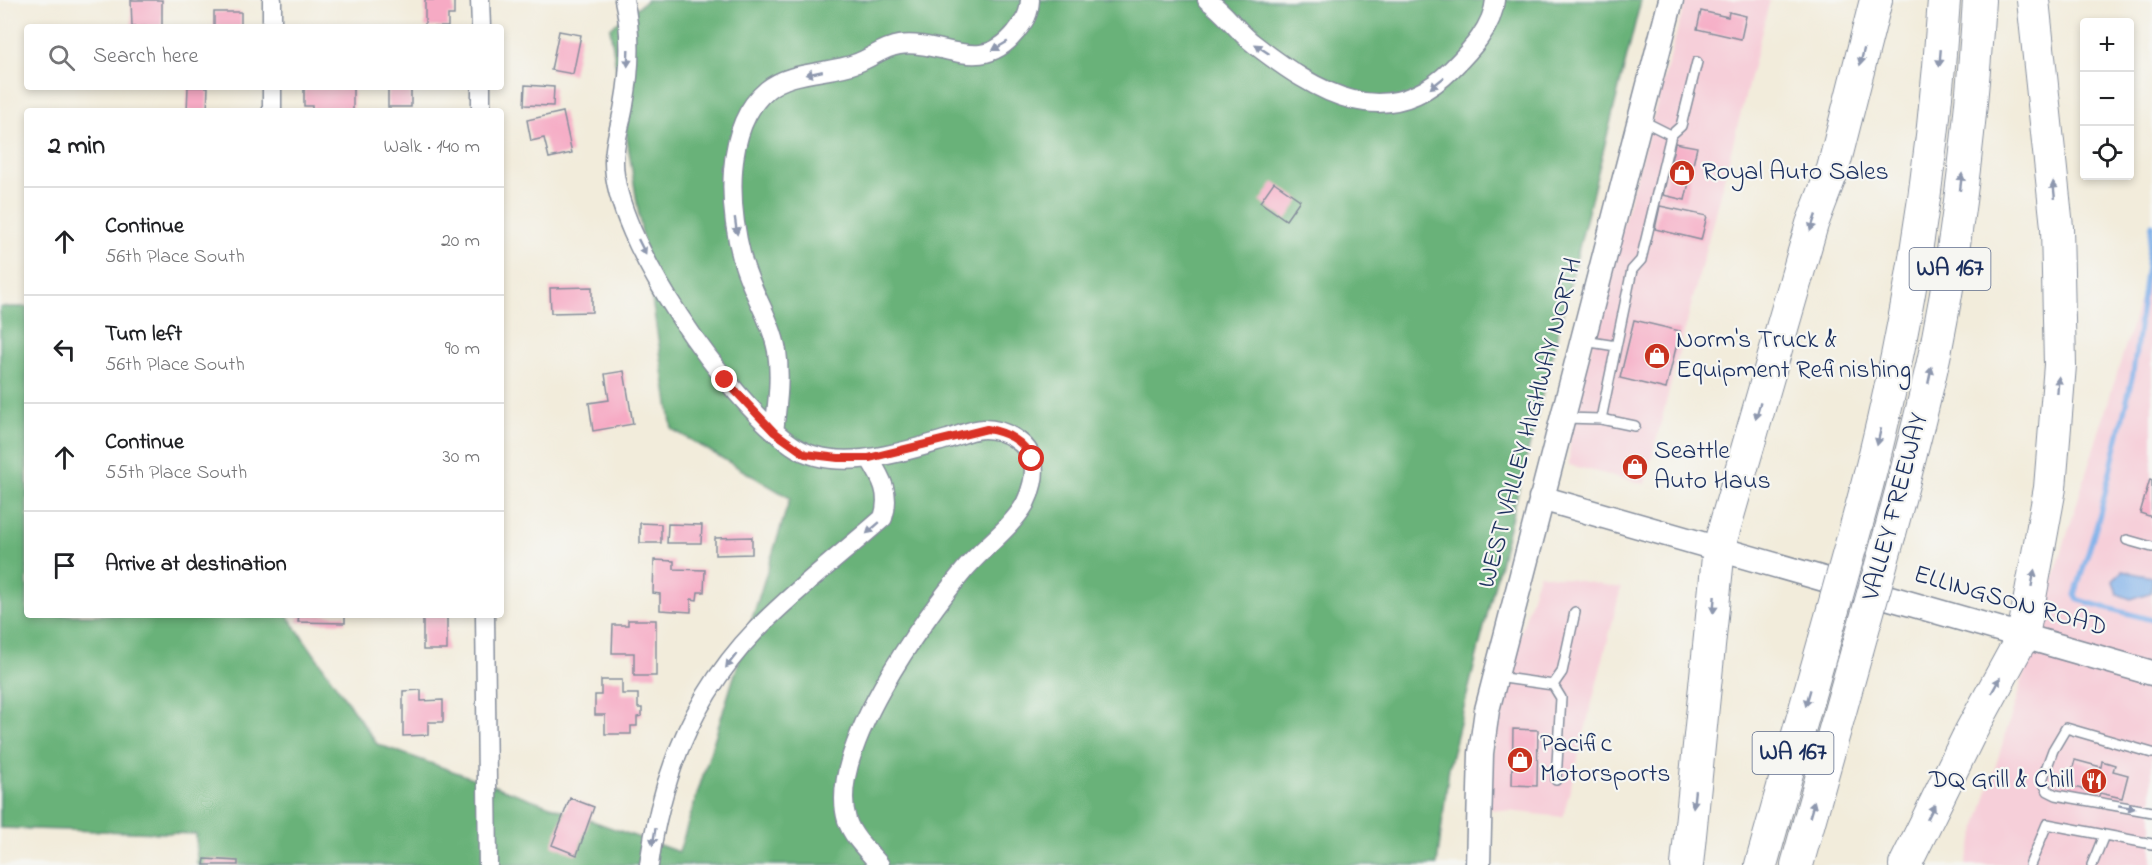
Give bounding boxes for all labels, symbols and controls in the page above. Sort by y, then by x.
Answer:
map controls [2080,18,2134,180]
button: + [2080,18,2134,72]
search box [24,24,504,90]
one-way arrow [991,40,1008,51]
icon: search [45,41,78,74]
text: Search here [93,41,198,73]
one-way arrow [1254,44,1270,55]
one-way arrow [1856,48,1866,66]
one-way arrow [623,49,632,68]
one-way arrow [1935,49,1945,68]
one-way arrow [804,69,823,79]
button: − [2080,72,2134,126]
one-way arrow [1429,76,1445,89]
button: locate [2080,126,2134,180]
text: 2 min [48,128,105,166]
text: Walk · 140 m [384,133,480,162]
place label: Royal Auto Sales [1702,154,1889,192]
shop icon: Royal Auto Sales [1667,158,1697,188]
one-way arrow [1957,173,1966,192]
one-way arrow [2049,181,2058,200]
text: Continue [105,211,184,243]
one-way arrow [1808,215,1817,233]
one-way arrow [732,216,741,235]
icon: ahead [48,225,81,258]
text: 20 m [441,227,480,256]
one-way arrow [637,238,646,255]
text: 56th Place South [105,243,245,272]
road number: WA 167 [1910,248,1990,290]
street label: WEST VALLEY HIGHWAY NORTH [1469,254,1593,592]
text: Turn left [105,319,182,351]
place label: Norm's Truck & Equipment Refinishing [1676,322,1911,390]
icon: left [48,333,81,366]
text: 90 m [445,335,480,364]
shop icon: Norm's Truck & Equipment Refinishing [1642,341,1672,371]
text: 56th Place South [105,351,245,380]
one-way arrow [1926,365,1935,384]
route end [711,366,737,392]
one-way arrow [2053,376,2063,395]
one-way arrow [1753,402,1762,420]
street label: VALLEY FREEWAY [1852,409,1939,606]
text: Continue [105,427,184,459]
one-way arrow [1873,428,1883,446]
place label: Seattle Auto Haus [1654,433,1771,501]
icon: ahead [48,441,81,474]
text: 30 m [443,443,480,472]
route start [1018,445,1044,471]
shop icon: Seattle Auto Haus [1620,452,1650,482]
text: 55th Place South [105,459,247,488]
one-way arrow [865,521,881,534]
icon: arrive [48,549,81,582]
text: Arrive at destination [105,549,287,581]
street label: ELLINGSON ROAD [1909,556,2111,648]
one-way arrow [2029,569,2038,588]
one-way arrow [1709,596,1719,615]
one-way arrow [725,653,737,668]
one-way arrow [1991,676,2001,693]
one-way arrow [1803,689,1813,707]
place label: Pacific Motorsports [1540,726,1671,794]
road number: WA 167 [1752,732,1834,774]
shop icon: Pacific Motorsports [1505,745,1535,775]
place label: DQ Grill & Chill [1928,762,2074,800]
restaurant icon: DQ Grill & Chill [2079,766,2109,796]
one-way arrow [1689,790,1699,809]
one-way arrow [1808,800,1817,818]
one-way arrow [2118,803,2137,812]
one-way arrow [1926,804,1936,821]
one-way arrow [649,828,658,847]

